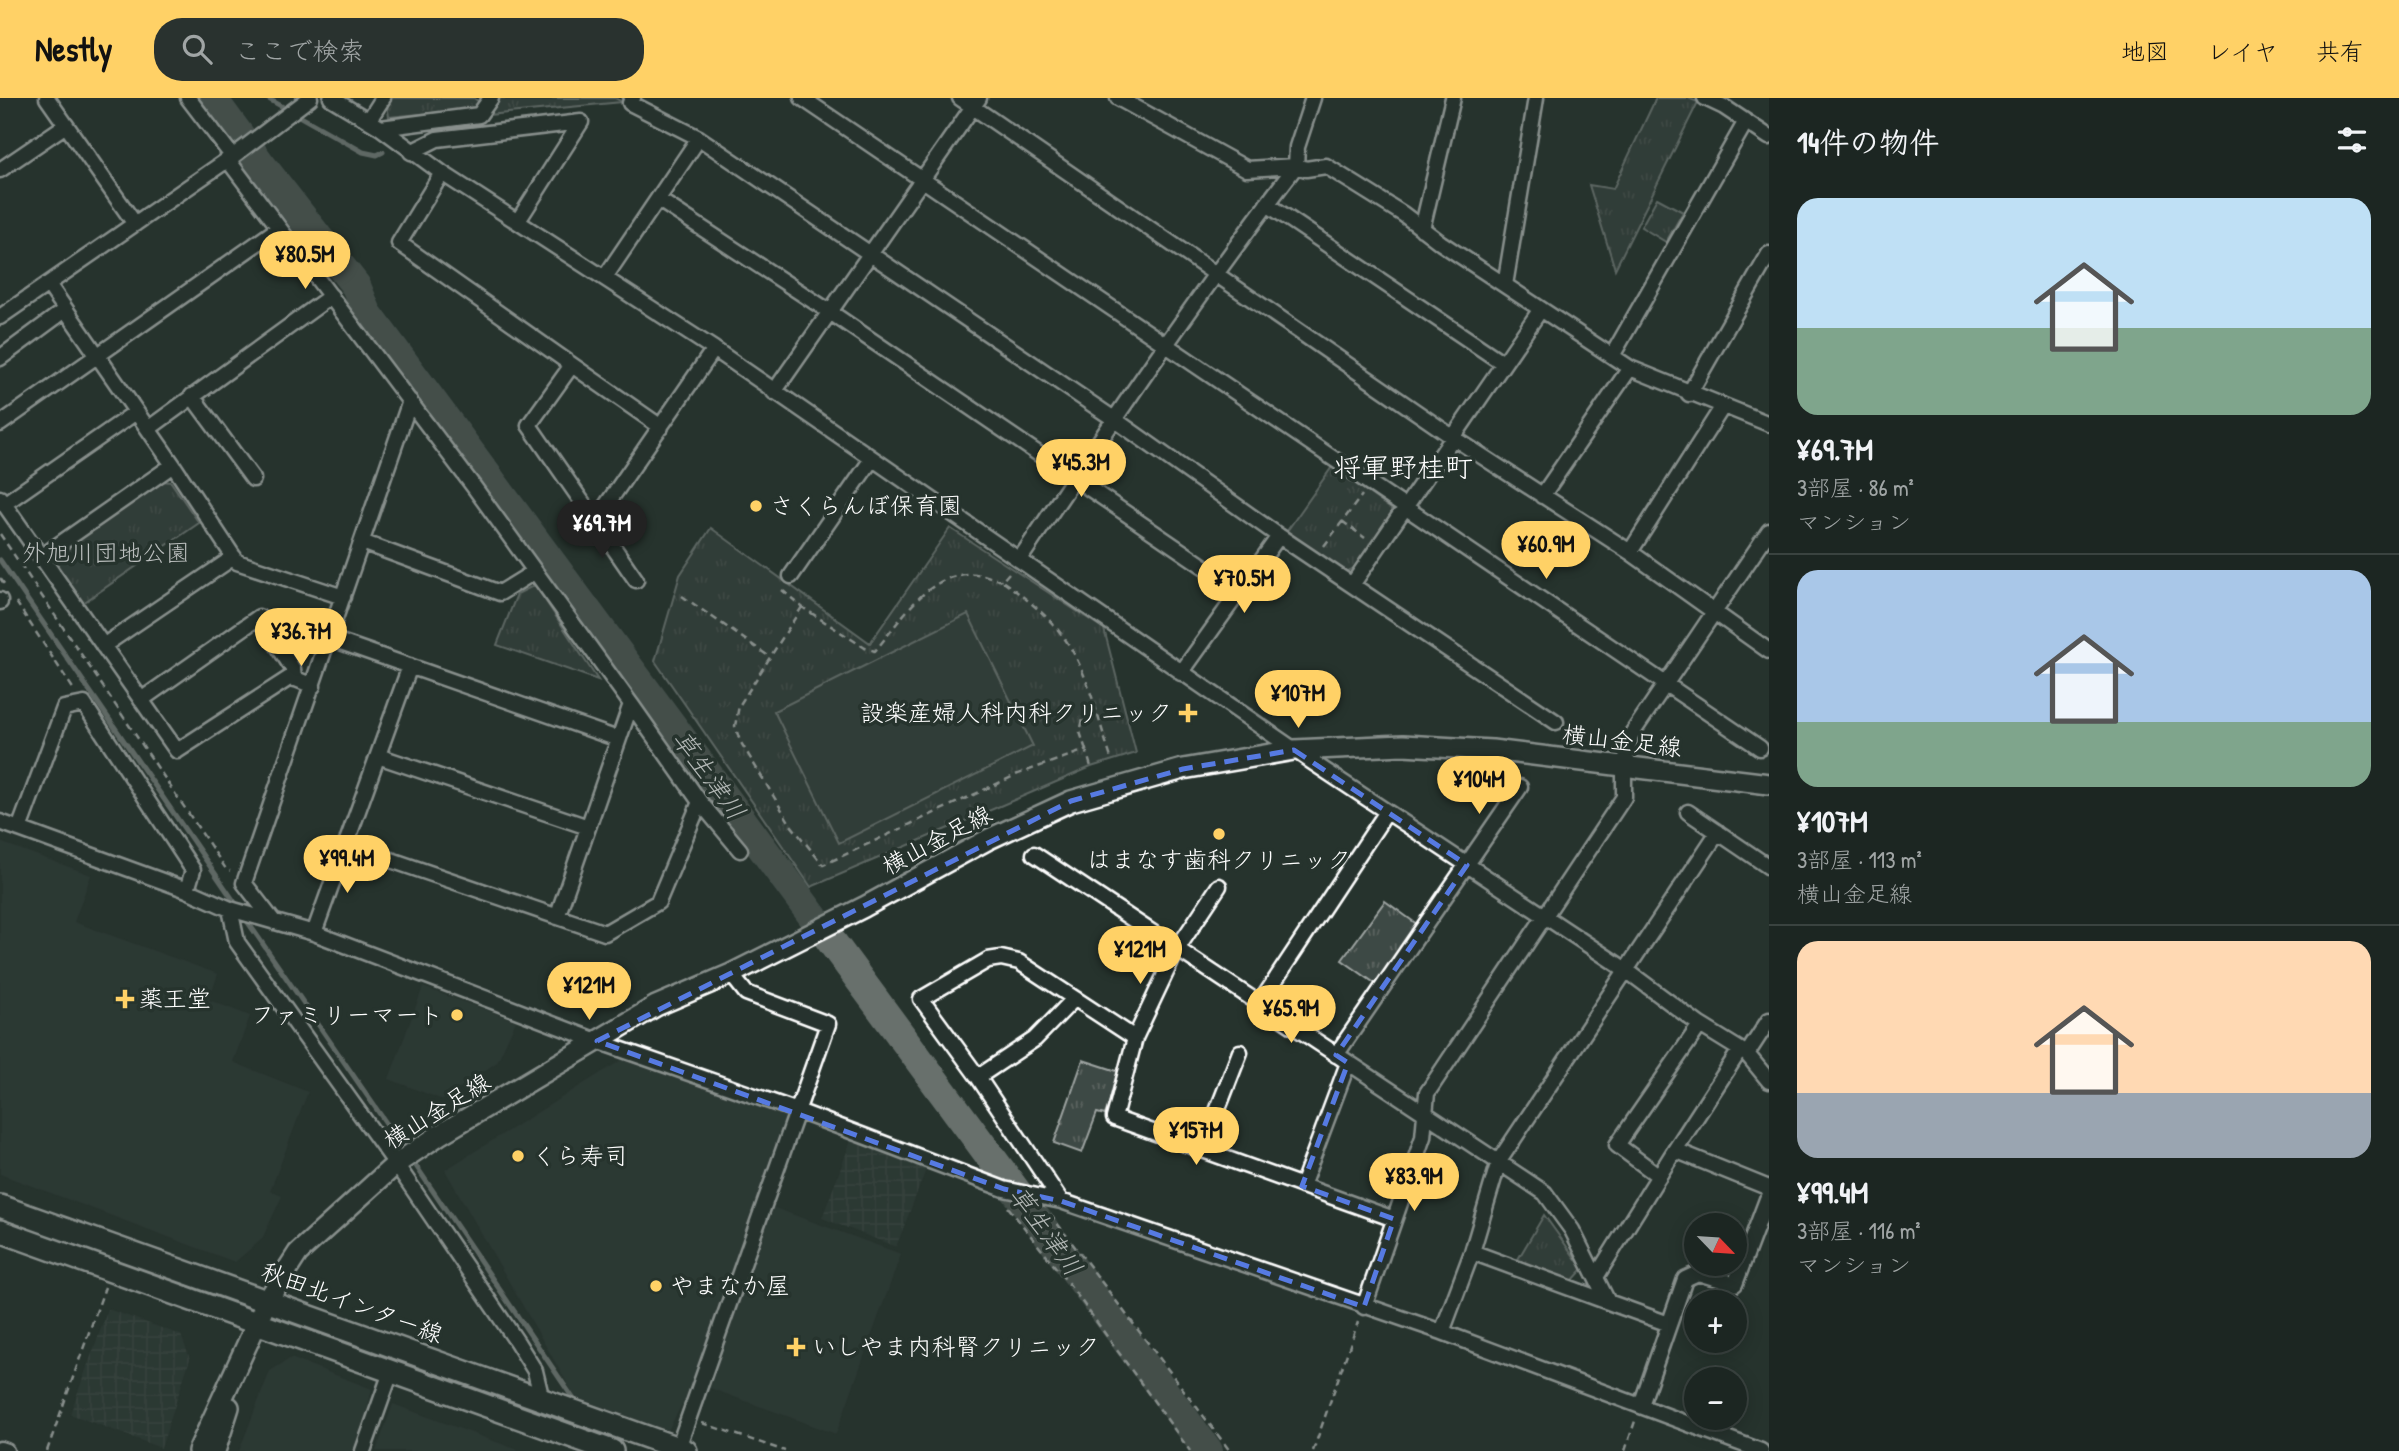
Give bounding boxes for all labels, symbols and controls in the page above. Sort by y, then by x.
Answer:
search box [154,18,644,81]
text: Nestly [35,27,112,71]
icon: search [178,30,216,68]
text: ここで検索 [234,33,365,68]
text: 地図 [2121,35,2169,67]
text: レイヤ [2207,35,2278,67]
text: 共有 [2316,35,2364,67]
icon: filters [2333,121,2371,159]
text: 14件の物件 [1797,122,1939,162]
pin: ¥80.5M [248,232,362,291]
text: ¥80.5M [275,238,335,269]
icon: home [2021,244,2147,370]
text: ¥69.7M [1797,429,1873,469]
pin: ¥45.3M [1024,440,1138,499]
text: ¥45.3M [1052,446,1110,477]
district label: 将軍野桂町 [1333,448,1473,486]
text: 3部屋 · 86 m² [1797,472,1914,503]
place label: さくらんぼ保育園 [770,489,962,521]
marker: さくらんぼ保育園 [748,498,764,514]
pin: ¥69.7M [545,500,659,560]
text: マンション [1797,506,1911,537]
text: ¥69.7M [573,507,631,538]
pin: ¥60.9M [1489,522,1603,581]
text: ¥60.9M [1517,528,1575,559]
park label: 外旭川団地公園 [22,536,190,568]
pin: ¥70.5M [1187,556,1301,615]
text: ¥70.5M [1214,562,1274,593]
pin: ¥36.7M [244,608,358,668]
text: ¥36.7M [271,615,331,646]
icon: home [2021,616,2147,742]
pin: ¥107M [1249,670,1347,730]
text: ¥107M [1271,677,1325,708]
place label: 設楽産婦人科内科クリニック [860,696,1172,728]
marker: 設楽産婦人科内科クリニック [1178,703,1198,723]
street label: 横山金足線 [1561,717,1684,763]
water label: 草生津川 [665,722,754,827]
pin: ¥104M [1430,756,1528,816]
text: ¥104M [1453,763,1505,794]
street label: 横山金足線 [876,797,997,881]
text: ¥107M [1797,801,1868,841]
marker: はまなす歯科クリニック [1211,826,1227,842]
pin: ¥99.4M [290,836,404,895]
text: ¥99.4M [320,842,374,873]
place label: はまなす歯科クリニック [1087,843,1351,875]
text: 3部屋 · 113 m² [1797,844,1922,875]
text: 横山金足線 [1797,878,1912,909]
pin: ¥121M [1091,926,1189,986]
text: ¥121M [1114,933,1166,964]
pin: ¥121M [540,962,638,1022]
text: ¥121M [563,969,615,1000]
place label: 薬王堂 [139,982,211,1014]
pin: ¥65.9M [1234,986,1348,1045]
icon: home [2021,987,2147,1113]
marker: 薬王堂 [117,991,133,1007]
text: ¥65.9M [1263,992,1319,1023]
place label: ファミリーマート [251,998,443,1030]
marker: ファミリーマート [449,1007,465,1023]
street label: 横山金足線 [377,1065,496,1156]
pin: ¥157M [1147,1108,1245,1167]
text: ¥157M [1169,1114,1223,1145]
place label: くら寿司 [532,1139,628,1171]
marker: くら寿司 [510,1148,526,1164]
pin: ¥83.9M [1357,1154,1471,1213]
text: ¥83.9M [1385,1160,1443,1191]
text: ¥99.4M [1797,1172,1868,1212]
water label: 草生津川 [1002,1178,1091,1283]
north arrow [1684,1213,1746,1276]
map controls [1684,1213,1747,1430]
text: 3部屋 · 116 m² [1797,1215,1921,1246]
text: マンション [1797,1249,1911,1280]
street label: 秋田北インター線 [257,1254,448,1350]
place label: やまなか屋 [670,1269,790,1301]
marker: やまなか屋 [648,1278,664,1294]
button: + [1684,1290,1747,1353]
place label: いしやま内科腎クリニック [812,1330,1100,1362]
marker: いしやま内科腎クリニック [786,1337,806,1357]
button: − [1684,1367,1747,1430]

